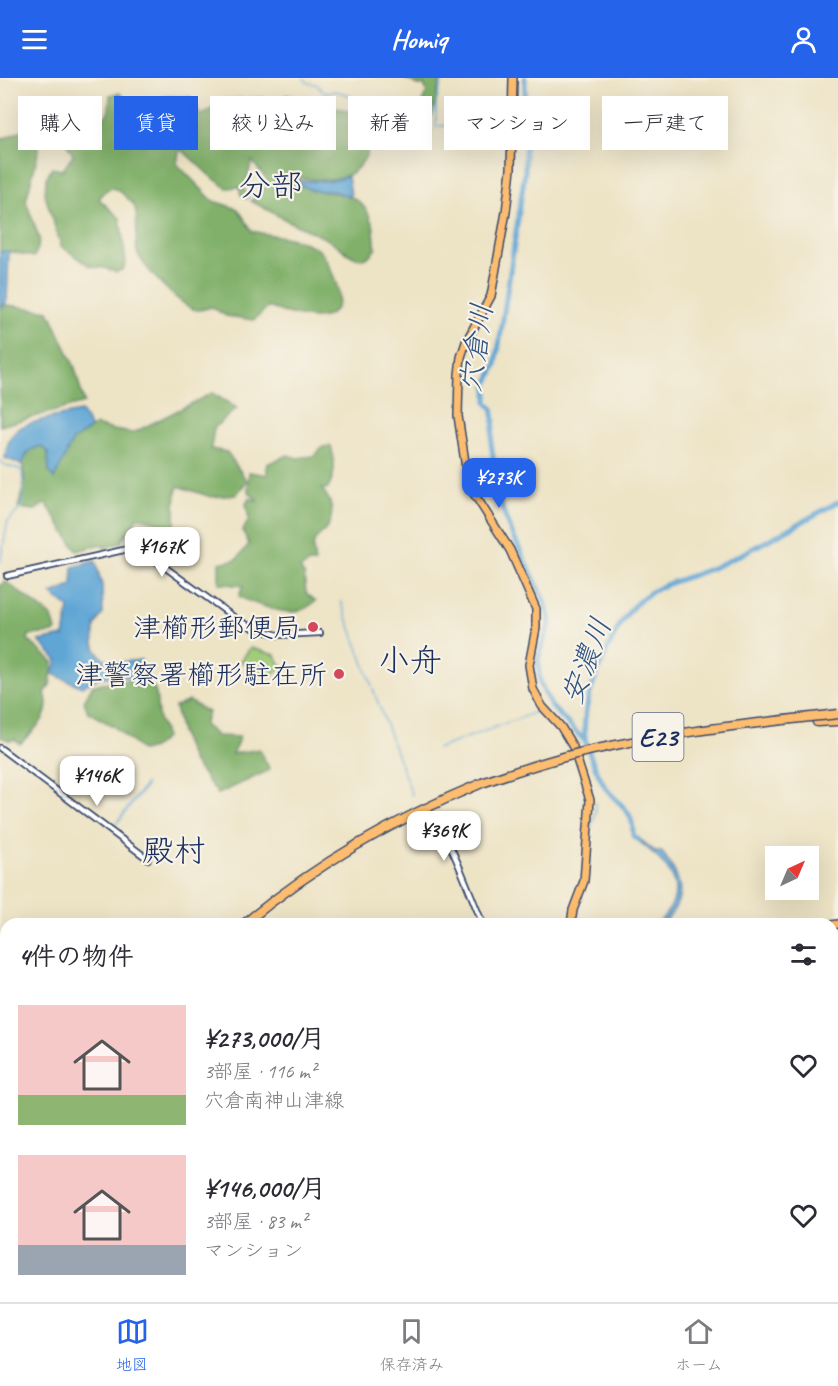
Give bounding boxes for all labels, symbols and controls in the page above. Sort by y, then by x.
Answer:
text: Homiq [391,22,447,56]
icon: menu [18,23,51,56]
icon: person [787,23,820,56]
chip: 購入 [18,96,102,150]
chip: 賃貸 [114,96,198,150]
chip: 絞り込み [210,96,336,150]
chip: 新着 [348,96,432,150]
chip: マンション [444,96,590,150]
chip: 一戸建て [602,96,728,150]
district label: 分部 [239,165,303,206]
water label: 穴倉川 [451,301,501,395]
pin: ¥273K [457,458,541,509]
text: ¥273K [476,465,522,490]
pin: ¥167K [120,527,204,578]
text: ¥167K [139,534,185,559]
place label: 津櫛形郵便局 [133,610,301,645]
water label: 安濃川 [552,612,620,710]
marker: 津櫛形郵便局 [306,620,320,634]
district label: 小舟 [378,640,442,681]
place label: 津警察署櫛形駐在所 [75,657,327,692]
marker: 津警察署櫛形駐在所 [332,667,346,681]
road number: E23 [632,713,684,761]
pin: ¥146K [55,756,139,807]
text: ¥146K [74,763,120,788]
pin: ¥369K [402,811,486,862]
text: ¥369K [421,818,467,843]
district label: 殿村 [142,830,206,871]
north arrow [765,846,819,900]
map controls [765,846,819,900]
icon: filters [787,938,820,971]
text: 4件の物件 [18,940,134,973]
text: ¥273,000/月 [204,1022,326,1055]
icon: home [66,1029,138,1101]
icon: heart [787,1049,820,1082]
text: 3部屋 · 116 m² [204,1059,316,1084]
text: 穴倉南神山津線 [204,1088,344,1113]
text: ¥146,000/月 [204,1172,326,1205]
icon: home [66,1179,138,1251]
icon: heart [787,1199,820,1232]
text: 3部屋 · 83 m² [204,1209,307,1234]
text: マンション [204,1238,303,1263]
tab: 地図 [116,1315,149,1375]
tab: 保存済み [380,1315,444,1375]
tab: ホーム [675,1315,722,1375]

